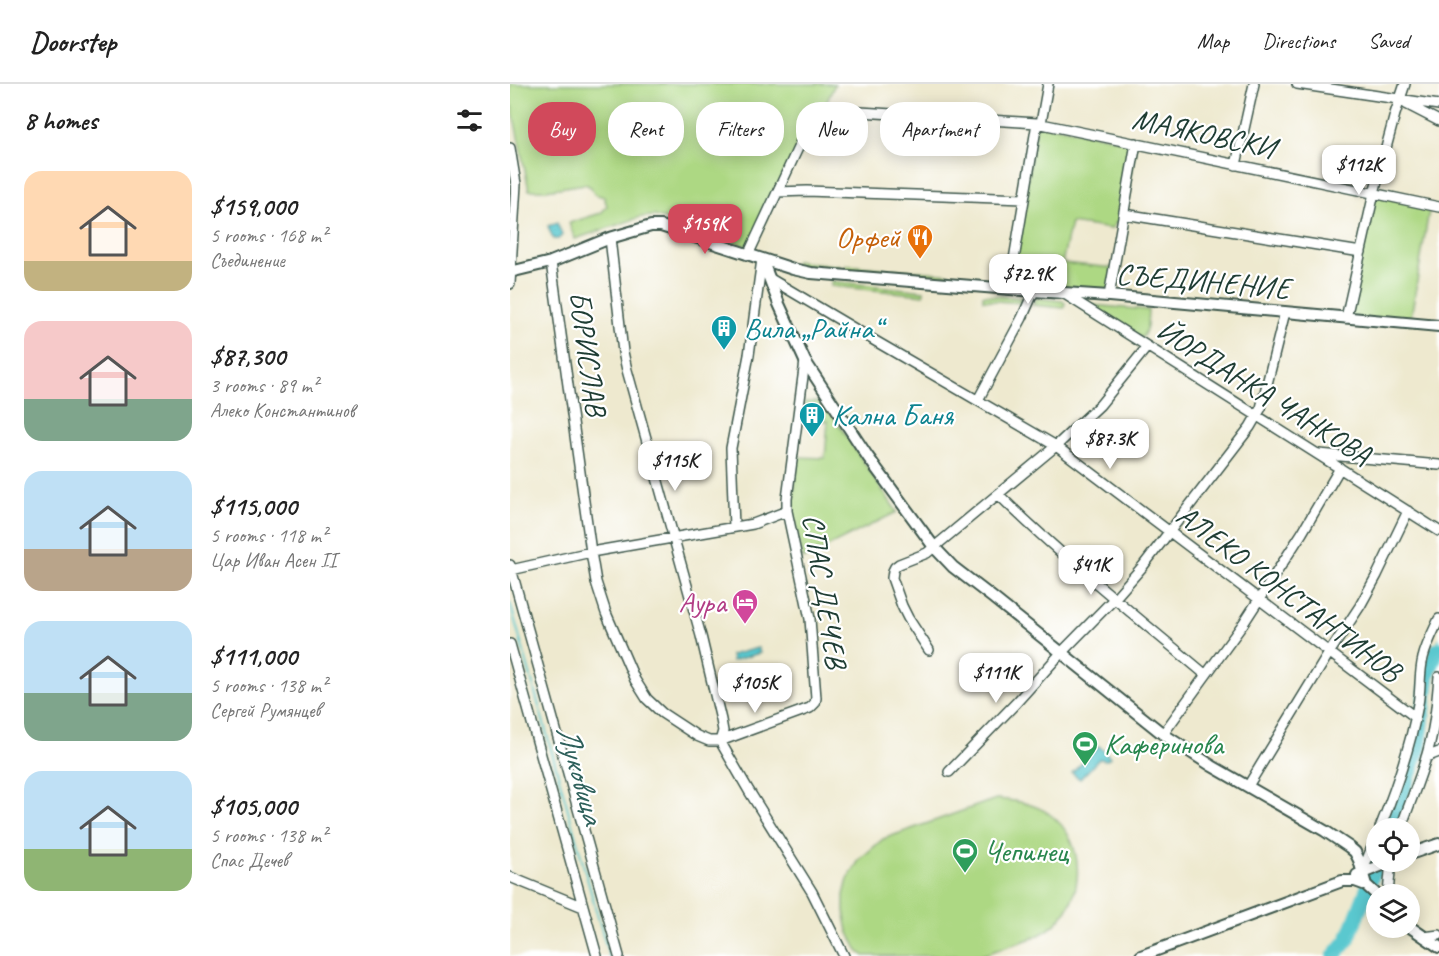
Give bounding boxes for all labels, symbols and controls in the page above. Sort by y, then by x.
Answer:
text: Doorstep [30,24,116,59]
text: Map [1197,28,1229,54]
text: Directions [1262,28,1335,54]
text: Saved [1368,28,1409,54]
street label: МАЯКОВСКИ [1129,99,1284,168]
chip: Buy [528,102,596,156]
chip: Rent [608,102,684,156]
chip: Filters [696,102,784,156]
chip: New [796,102,868,156]
chip: Apartment [880,102,1000,156]
text: 8 homes [24,104,97,137]
icon: filters [453,104,486,137]
pin: $112K [1317,145,1401,196]
text: $112K [1336,152,1382,177]
text: $159,000 [210,190,296,223]
icon: home [72,195,144,267]
pin: $159K [663,204,747,255]
text: $159K [682,211,728,236]
place label: Орфей [836,218,901,256]
restaurant icon: Орфей [905,222,935,260]
text: 5 rooms · 168 m² [210,223,327,248]
text: Съединение [210,248,285,273]
pin: $72.9K [979,254,1077,305]
street label: СЪЕДИНЕНИЕ [1115,254,1295,308]
text: $72.9K [1003,261,1053,286]
street label: БОРИСЛАВ [561,289,616,421]
place label: Вила „Райна“ [744,309,887,347]
street label: ЙОРДАНКА ЧАНКОВА [1150,311,1379,474]
building icon: Вила „Райна“ [709,313,739,351]
text: $87,300 [210,340,285,373]
icon: home [72,345,144,417]
text: 3 rooms · 89 m² [210,373,318,398]
place label: Кална Баня [832,396,954,434]
text: Алеко Константинов [210,398,355,423]
building icon: Кална Баня [797,400,827,438]
pin: $87.3K [1061,419,1159,470]
text: $87.3K [1085,426,1135,451]
pin: $115K [633,441,717,492]
text: $115K [652,448,698,473]
text: $115,000 [210,490,297,523]
icon: home [72,495,144,567]
street label: АЛЕКО КОНСТАНТИНОВ [1169,496,1411,692]
street label: СПАС ДЕЧЕВ [794,512,856,673]
text: 5 rooms · 118 m² [210,523,327,548]
pin: $41K [1055,545,1127,596]
text: Цар Иван Асен II [210,548,337,573]
text: $41K [1072,552,1110,577]
place label: Аура [679,583,728,621]
hotel icon: Аура [730,587,760,625]
text: $111,000 [210,640,297,673]
icon: home [72,645,144,717]
pin: $111K [954,653,1038,704]
text: $111K [973,660,1019,685]
pin: $105K [713,663,797,714]
text: $105K [732,670,778,695]
text: 5 rooms · 138 m² [210,673,327,698]
text: Сергей Румянцев [210,698,320,723]
water label: Луковица [547,720,615,831]
place label: Каферинова [1104,725,1225,763]
sports icon: Каферинова [1070,729,1100,767]
text: $105,000 [210,790,297,823]
icon: home [72,795,144,867]
map controls [1366,818,1420,938]
button: locate [1366,818,1420,872]
text: 5 rooms · 138 m² [210,823,327,848]
place label: Чепинец [984,832,1070,870]
sports icon: Чепинец [950,836,980,874]
text: Спас Дечев [210,848,288,873]
button: layers [1366,884,1420,938]

